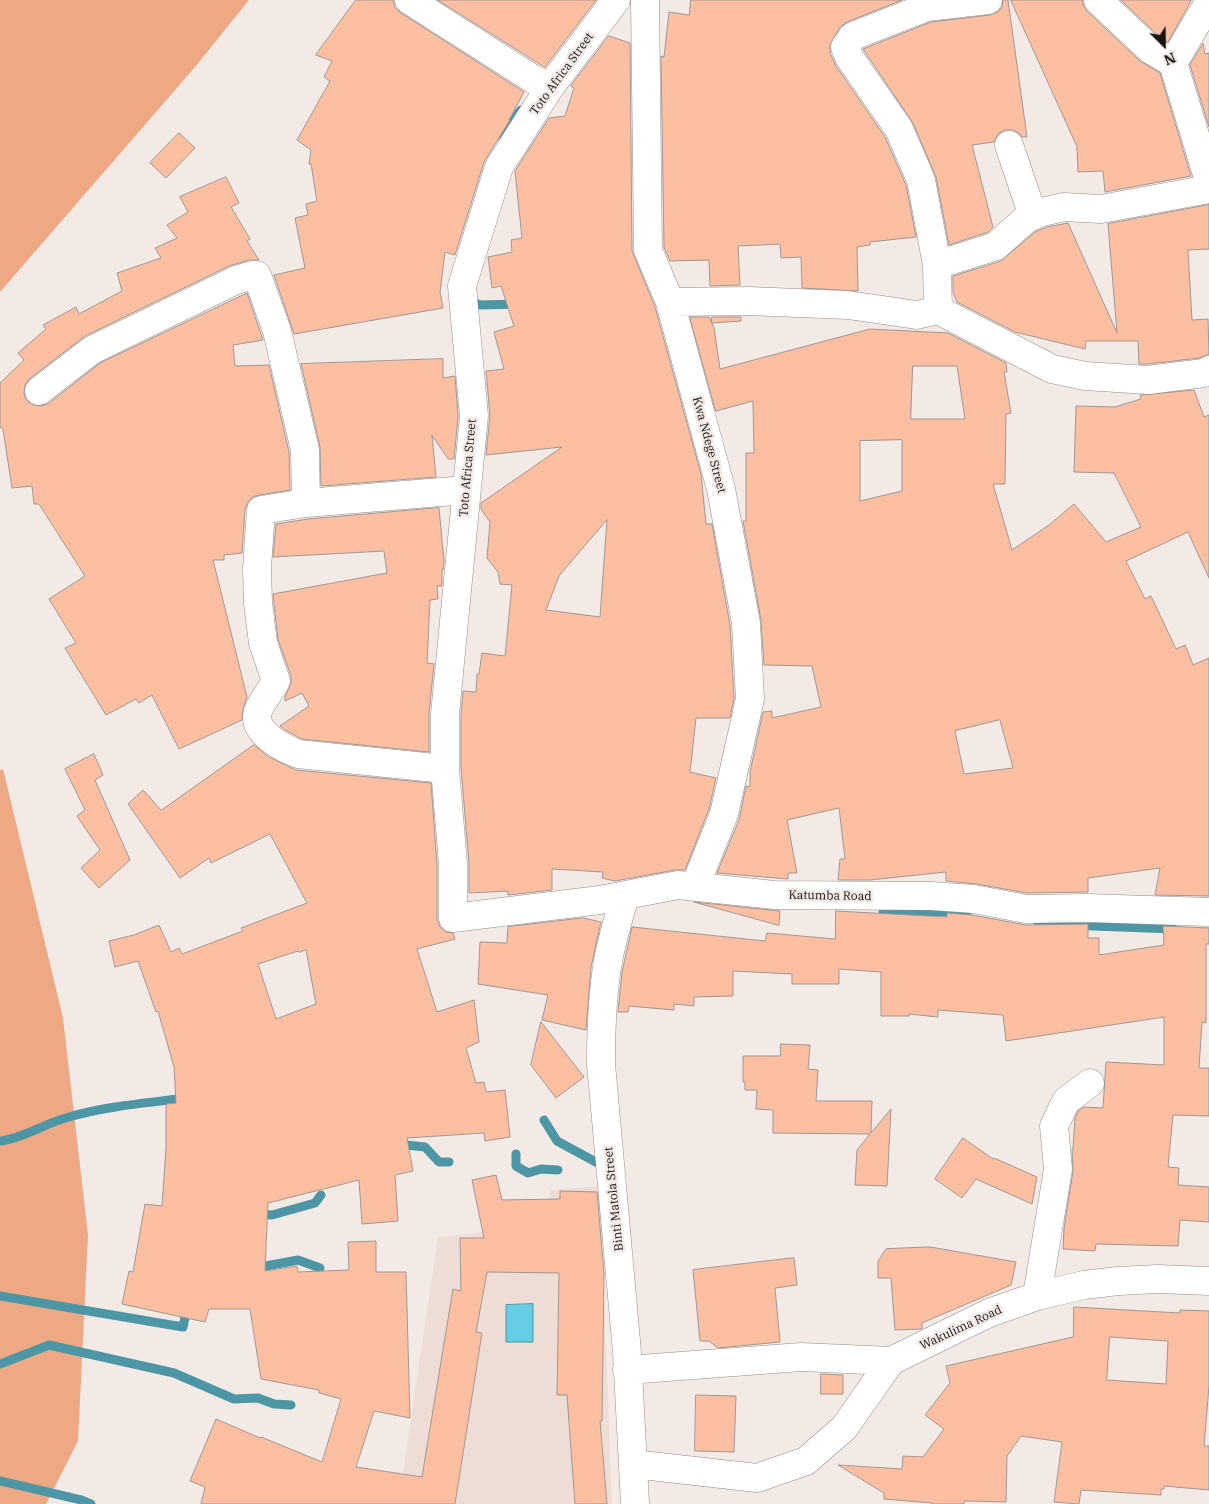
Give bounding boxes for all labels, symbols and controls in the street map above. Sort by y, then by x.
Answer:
north arrow [1139,20,1189,70]
street label: Toto Africa Street [527,30,597,118]
text: N [1161,48,1178,69]
street label: Kwa Ndege Street [689,395,729,495]
street label: Toto Africa Street [457,418,479,518]
street label: Katumba Road [788,888,872,904]
street label: Binti Matola Street [601,1146,627,1252]
street label: Wakulima Road [918,1303,1004,1353]

